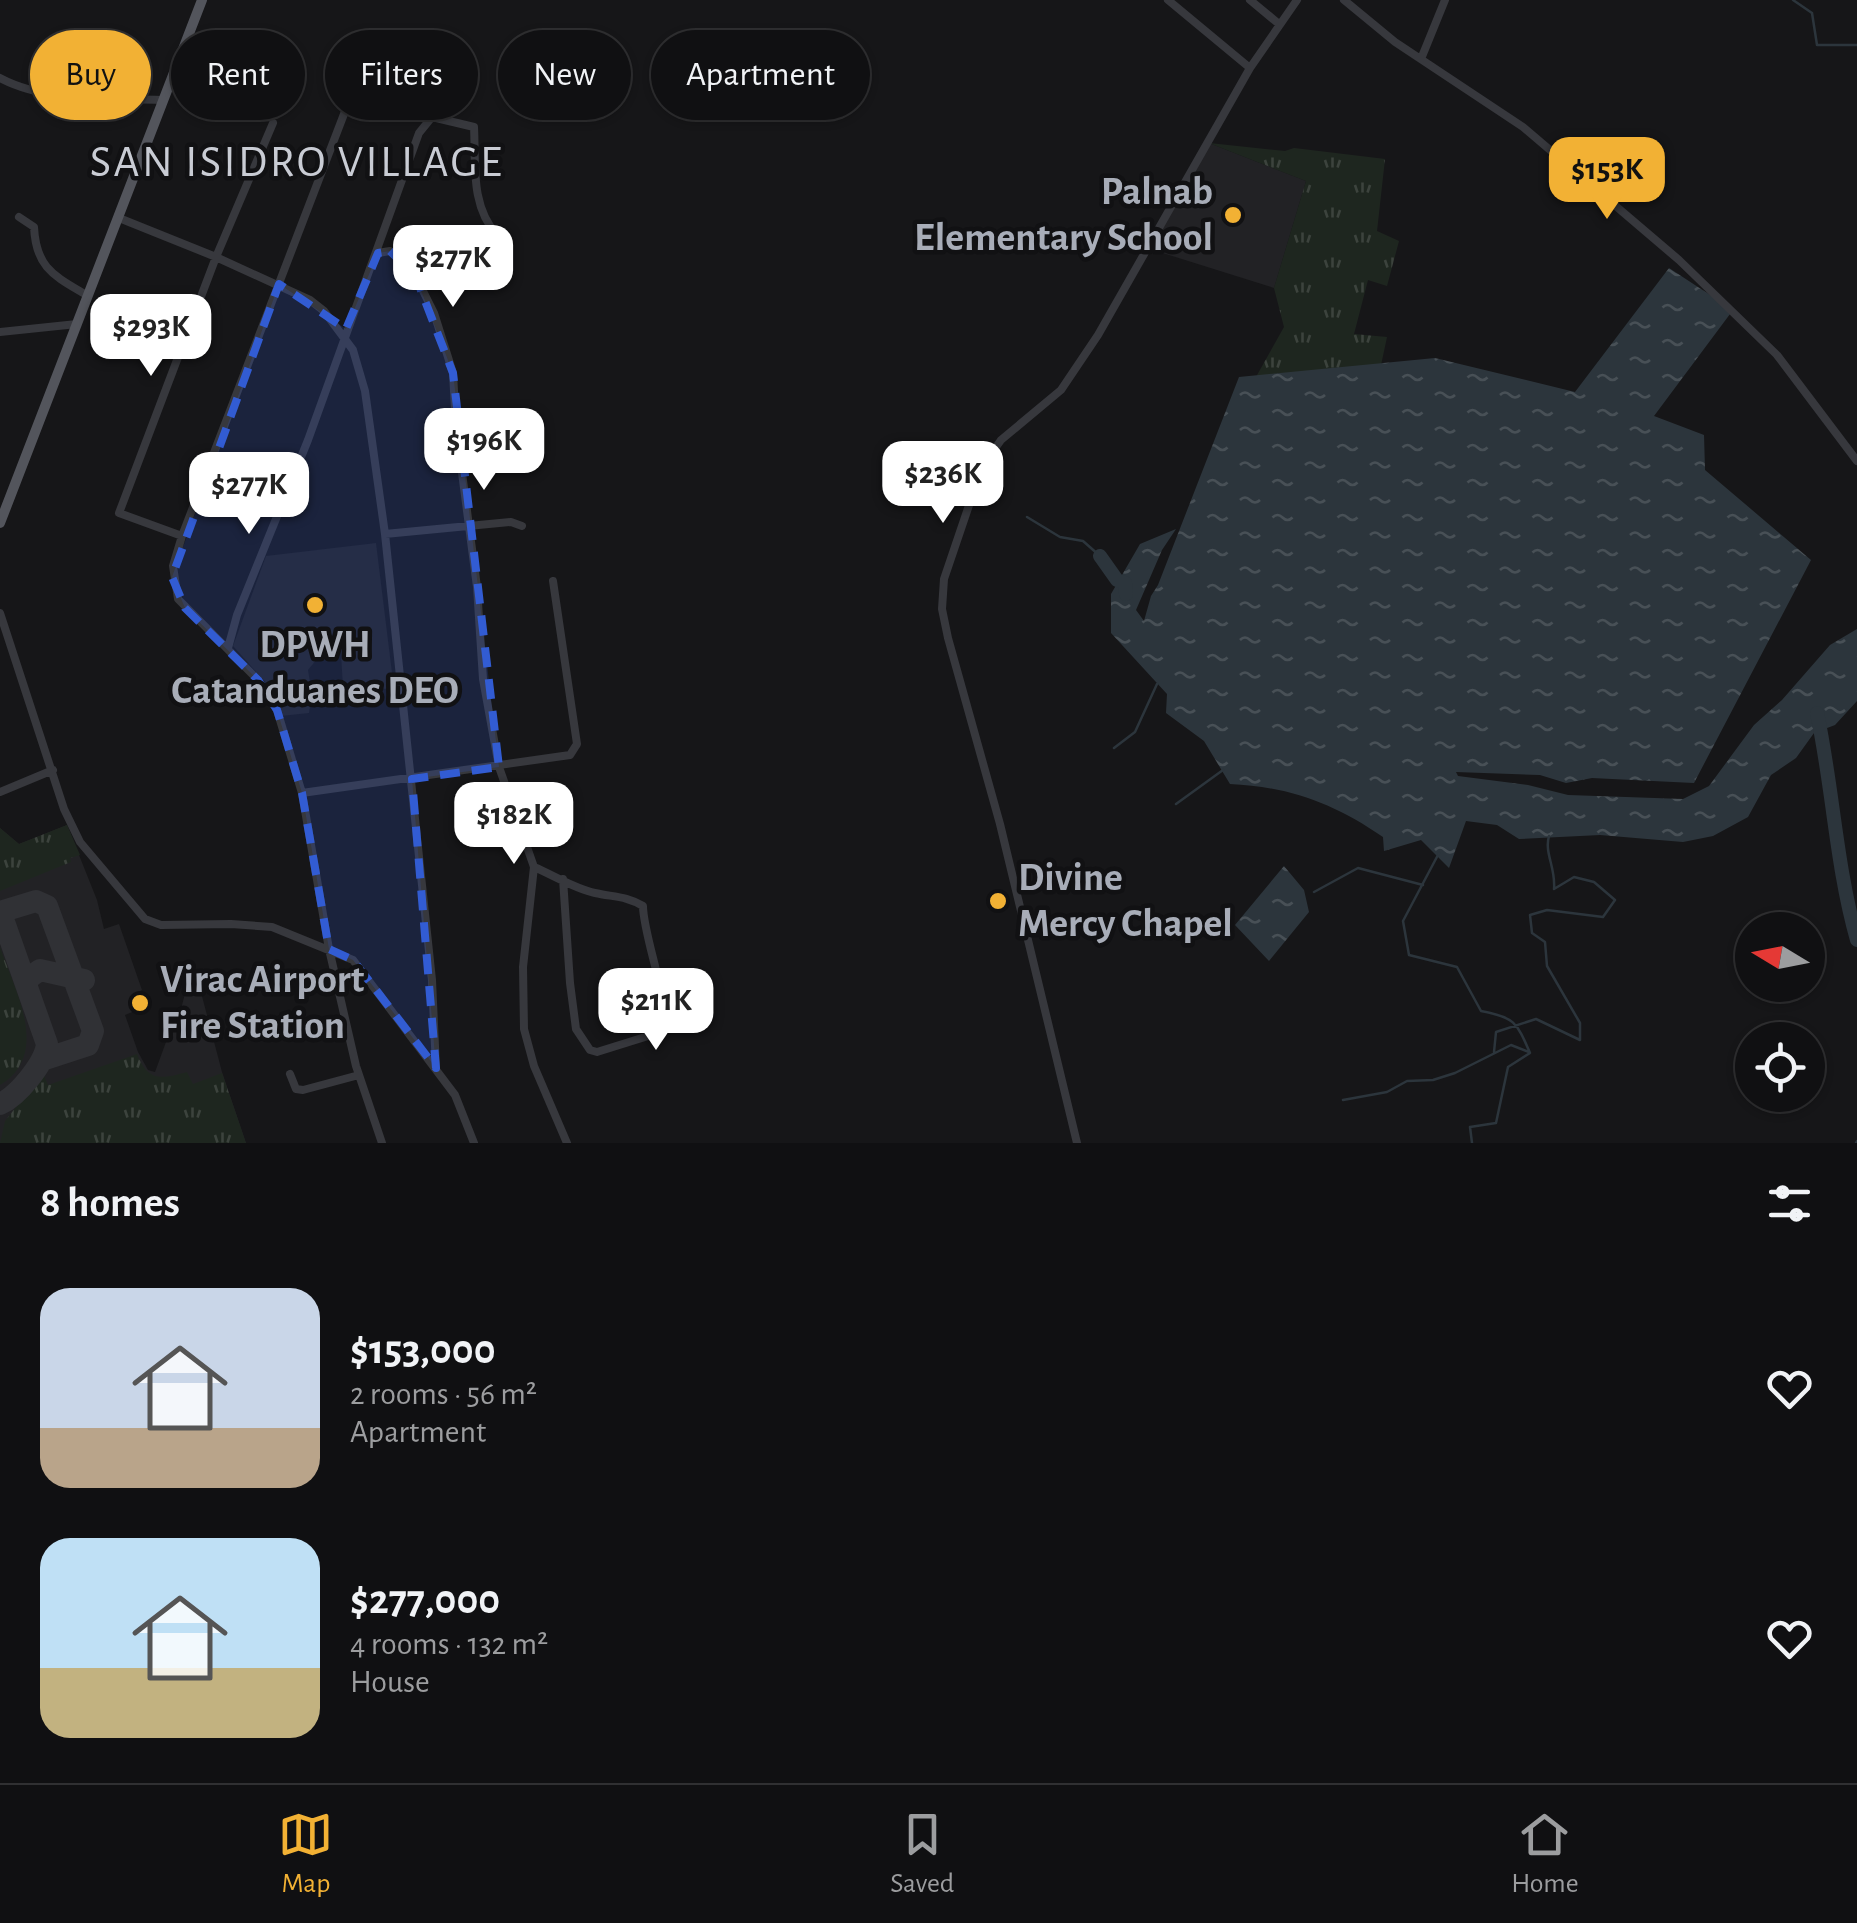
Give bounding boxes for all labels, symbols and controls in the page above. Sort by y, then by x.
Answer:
chip: Buy [30,30,151,120]
chip: Rent [171,30,305,120]
chip: Filters [325,30,478,120]
chip: New [498,30,631,120]
chip: Apartment [651,30,870,120]
pin: $153K [1537,137,1677,222]
district label: SAN ISIDRO VILLAGE [90,140,504,185]
text: $153K [1571,153,1643,185]
place label: Palnab Elementary School [914,172,1213,258]
marker: Palnab Elementary School [1222,204,1244,226]
pin: $277K [383,225,523,310]
text: $277K [415,241,491,273]
pin: $293K [81,294,221,379]
text: $293K [112,310,190,342]
pin: $196K [414,408,554,493]
text: $196K [446,424,522,456]
pin: $236K [873,441,1013,526]
pin: $277K [179,452,319,537]
text: $236K [904,457,982,489]
text: $277K [211,468,287,500]
marker: DPWH Catanduanes DEO [304,594,326,616]
place label: DPWH Catanduanes DEO [171,625,459,711]
pin: $182K [444,782,584,867]
text: $182K [476,798,552,830]
place label: Divine Mercy Chapel [1018,858,1233,944]
marker: Divine Mercy Chapel [987,890,1009,912]
north arrow [1735,912,1825,1002]
map controls [1735,912,1825,1112]
place label: Virac Airport Fire Station [160,960,365,1046]
pin: $211K [586,968,726,1053]
text: $211K [620,984,692,1016]
marker: Virac Airport Fire Station [129,992,151,1014]
button: locate [1735,1022,1825,1112]
icon: filters [1762,1176,1817,1231]
text: 8 homes [40,1182,180,1224]
icon: home [120,1328,240,1448]
text: $153,000 [350,1329,496,1371]
icon: heart [1762,1361,1817,1416]
text: 2 rooms · 56 m² [350,1378,537,1410]
text: Apartment [350,1416,486,1448]
icon: home [120,1578,240,1698]
text: $277,000 [350,1579,500,1621]
icon: heart [1762,1611,1817,1666]
text: 4 rooms · 132 m² [350,1628,548,1660]
text: House [350,1666,430,1698]
tab: Map [278,1807,333,1901]
tab: Saved [890,1807,954,1901]
tab: Home [1511,1807,1579,1901]

